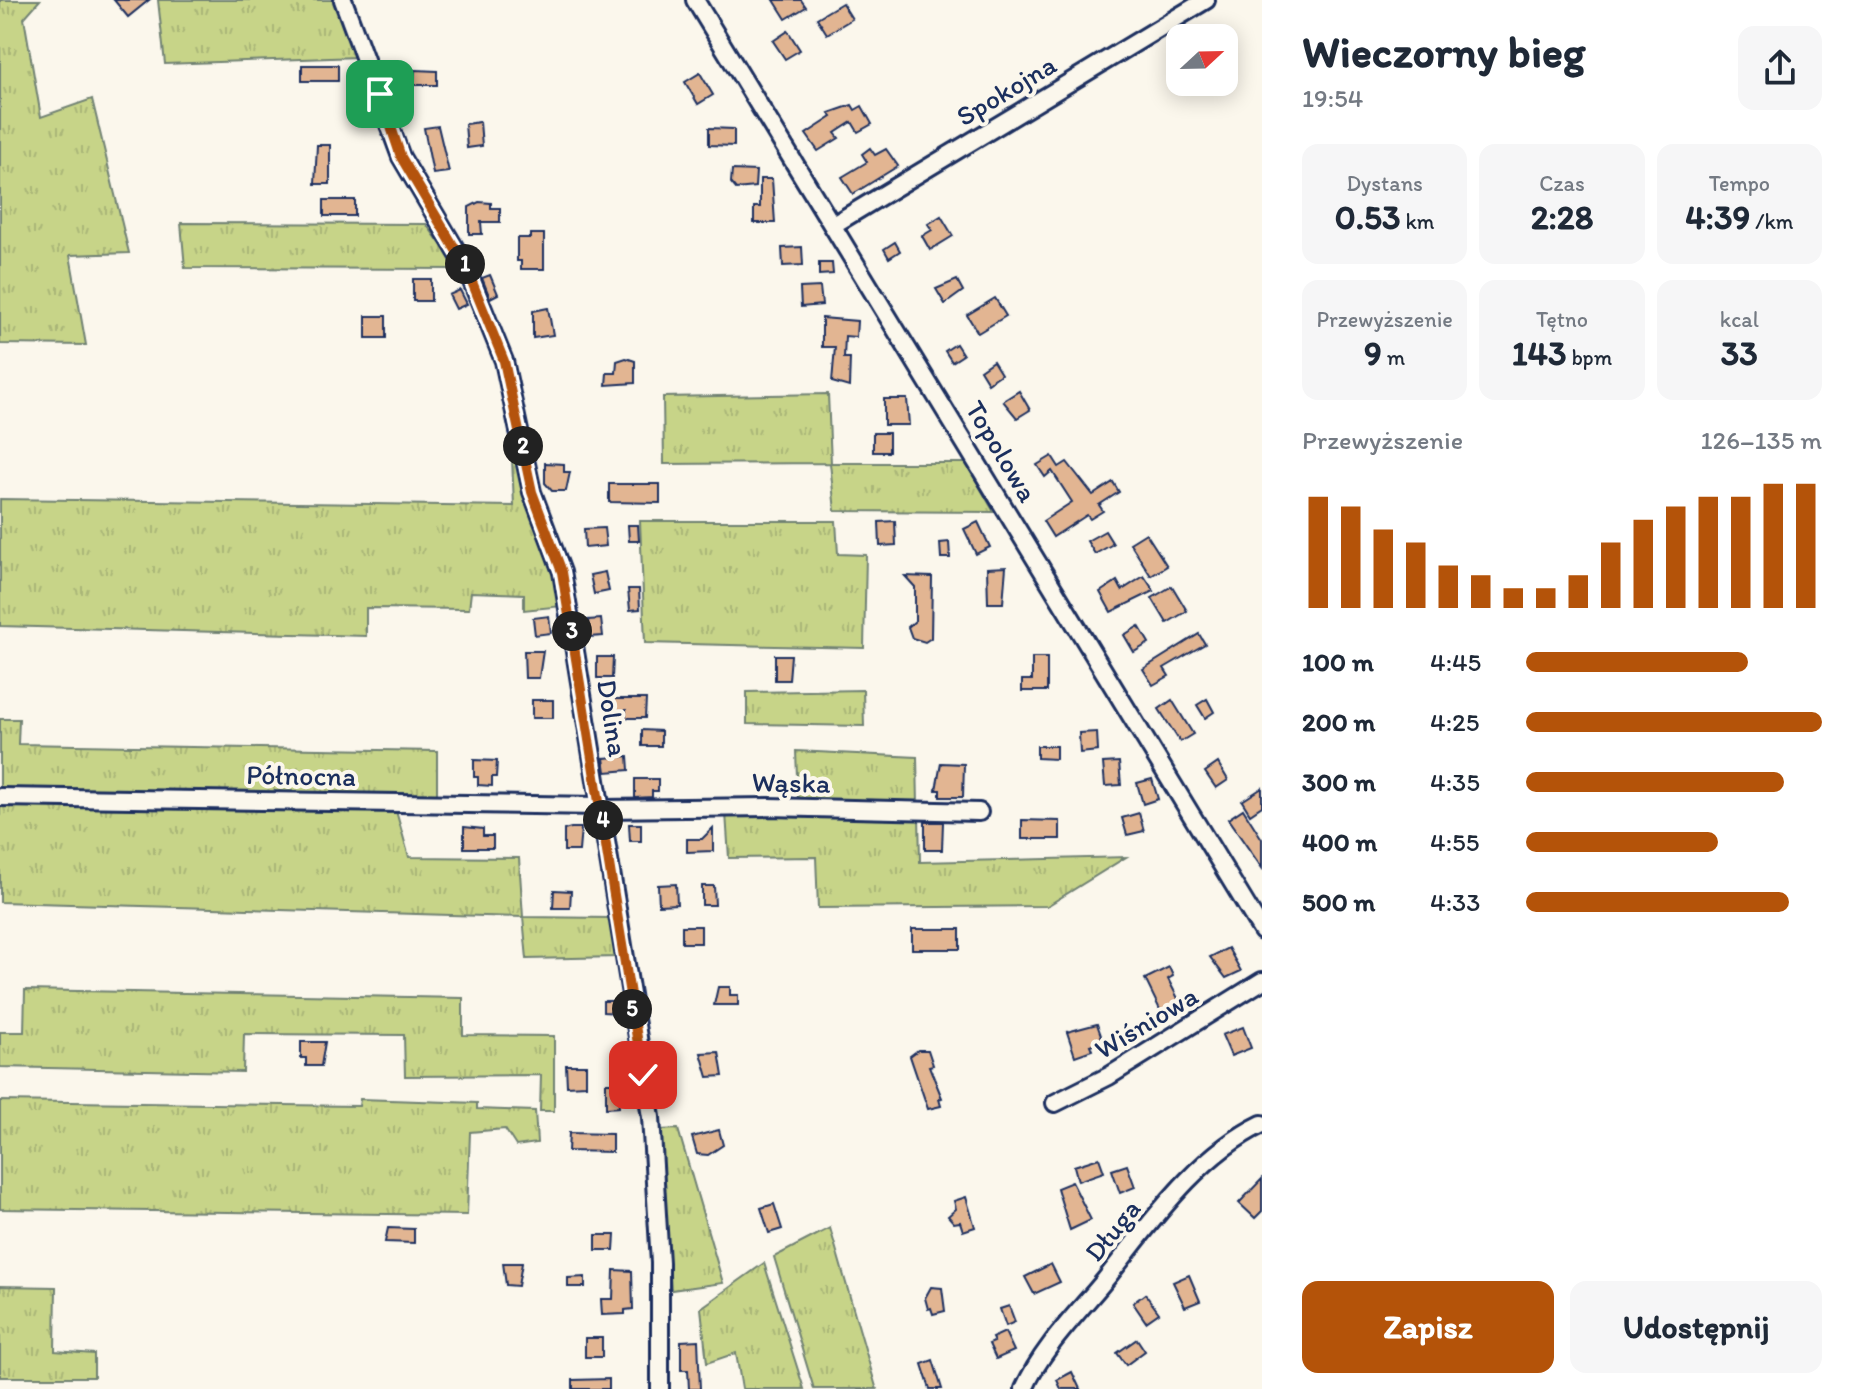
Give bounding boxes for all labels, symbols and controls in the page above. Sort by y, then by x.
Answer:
north arrow [1166,24,1238,96]
map controls [1166,24,1238,96]
text: Wieczorny bieg [1302,25,1585,78]
button: share [1738,26,1822,110]
street label: Spokojna [950,47,1063,133]
pin [346,60,414,128]
icon: arrive [358,72,402,116]
text: 19:54 [1302,82,1363,114]
text: Dystans [1346,170,1423,197]
text: Czas [1539,170,1585,197]
text: Tempo [1709,170,1770,197]
text: 0.53 [1335,197,1400,238]
text: 2:28 [1531,197,1593,238]
text: 4:39 [1685,197,1750,238]
text: km [1400,208,1435,235]
text: /km [1750,208,1794,235]
pin: 1 [445,244,485,284]
text: 1 [460,250,470,277]
text: Przewyższenie [1317,306,1453,333]
text: Tętno [1536,306,1588,333]
text: kcal [1720,306,1759,333]
text: 9 [1364,333,1382,374]
text: 143 [1512,333,1566,374]
text: 33 [1721,333,1758,374]
text: m [1382,344,1405,371]
text: bpm [1566,344,1612,371]
street label: Topolowa [959,394,1046,508]
text: Przewyższenie [1302,424,1463,456]
text: 126–135 m [1700,424,1822,456]
pin: 2 [503,426,543,466]
text: 2 [517,432,529,459]
pin: 3 [552,611,592,651]
text: 3 [566,617,578,644]
text: 100 m [1302,646,1374,678]
text: 4:45 [1430,646,1481,678]
street label: Dolina [590,677,636,759]
text: 200 m [1302,706,1375,738]
text: 4:25 [1430,706,1479,738]
street label: Północna [246,757,356,793]
street label: Wąska [751,764,831,800]
text: 300 m [1302,766,1376,798]
text: 4:35 [1430,766,1480,798]
pin: 4 [583,800,623,840]
text: 4 [596,806,610,833]
text: 400 m [1302,826,1377,858]
text: 4:55 [1430,826,1479,858]
text: 500 m [1302,886,1375,918]
text: 4:33 [1430,886,1480,918]
street label: Wiśniowa [1088,978,1204,1066]
pin: 5 [612,989,652,1029]
text: 5 [626,995,638,1022]
pin [609,1041,677,1109]
icon: check [621,1053,665,1097]
street label: Długa [1077,1192,1147,1268]
button: Zapisz [1302,1281,1554,1373]
button: Udostępnij [1570,1281,1822,1373]

